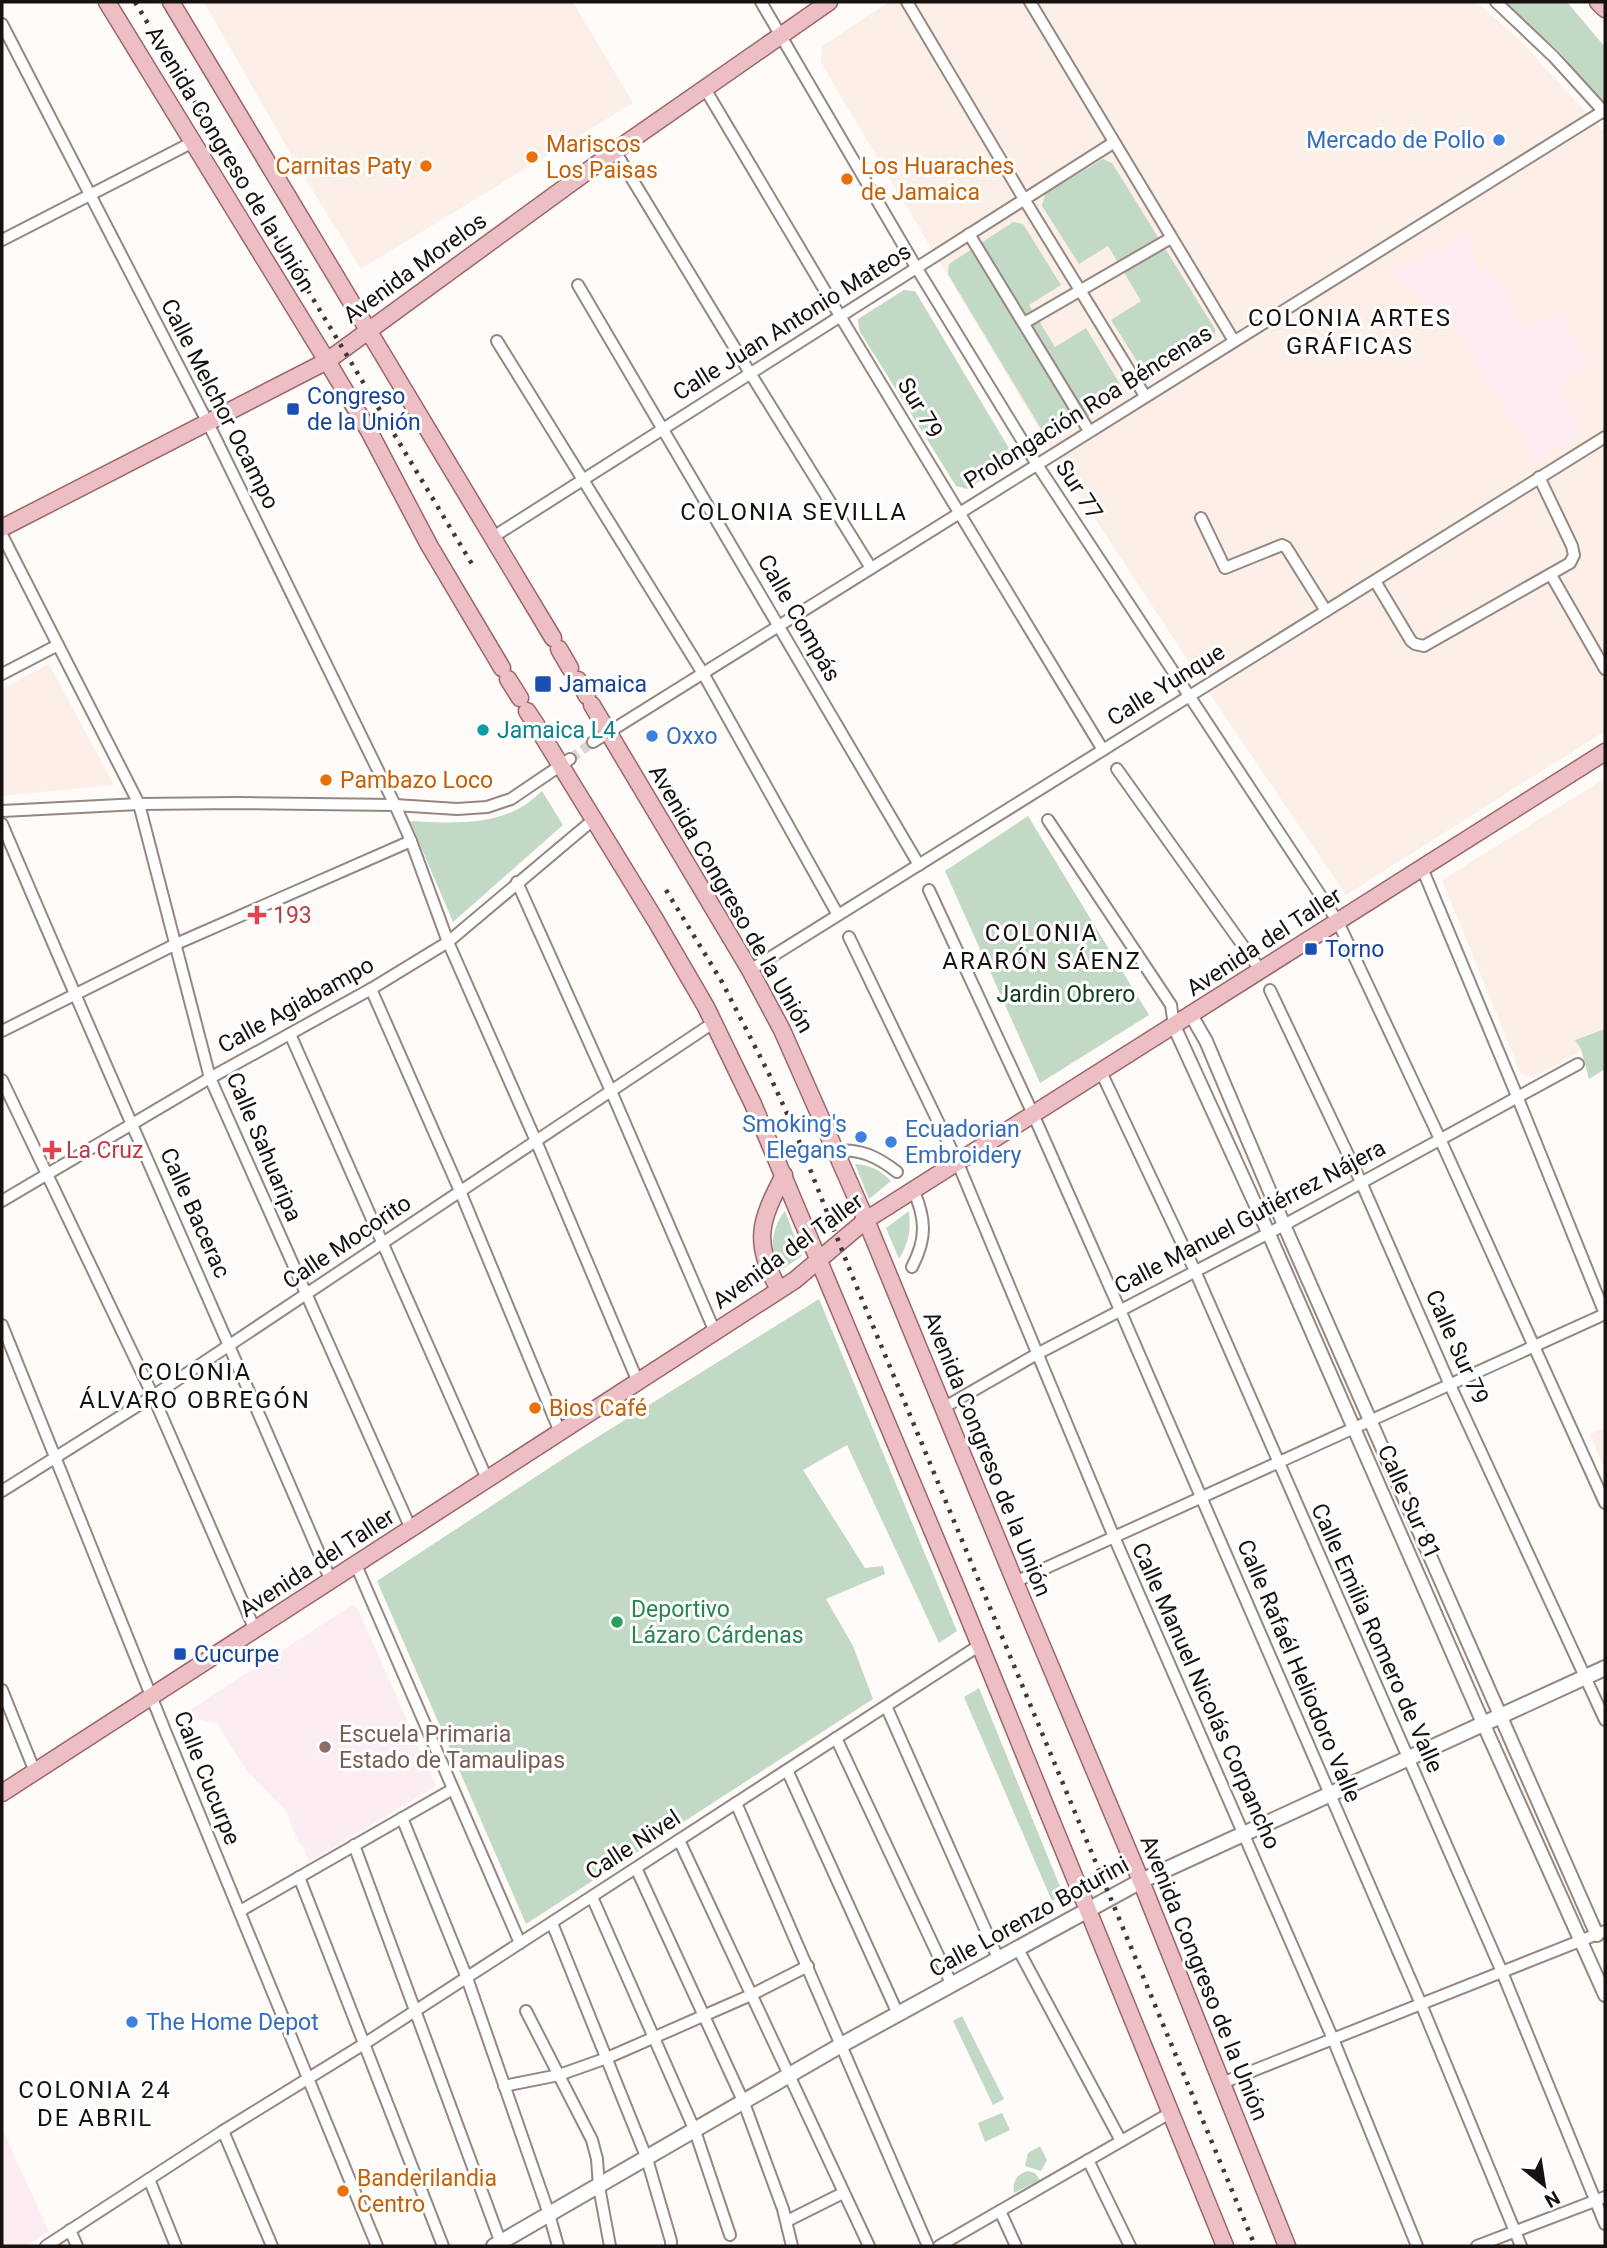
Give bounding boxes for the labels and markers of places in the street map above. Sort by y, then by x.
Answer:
place label: Mercado de Pollo [1306,127,1485,154]
place label: Mariscos Los Paisas [546,131,658,184]
marker: Mercado de Pollo [1491,132,1507,148]
marker: Mariscos Los Paisas [524,149,540,165]
place label: Carnitas Paty [276,153,412,180]
place label: Los Huaraches de Jamaica [861,153,1014,206]
marker: Carnitas Paty [418,158,434,174]
marker: Los Huaraches de Jamaica [839,171,855,187]
place label: Congreso de la Unión [307,383,421,436]
marker: Congreso de la Unión [285,401,301,417]
place label: Jamaica [559,671,647,698]
marker: Jamaica [533,674,553,694]
place label: Jamaica L4 [497,717,616,744]
marker: Jamaica L4 [475,722,491,738]
place label: Oxxo [666,723,718,750]
marker: Oxxo [644,728,660,744]
place label: Pambazo Loco [340,767,493,794]
marker: Pambazo Loco [318,772,334,788]
place label: 193 [273,902,312,929]
marker: 193 [247,905,267,925]
place label: Torno [1325,936,1384,963]
marker: Torno [1303,941,1319,957]
place label: Smoking's Elegans [742,1111,847,1164]
place label: Ecuadorian Embroidery [905,1116,1022,1169]
marker: Smoking's Elegans [853,1129,869,1145]
marker: Ecuadorian Embroidery [883,1134,899,1150]
place label: La Cruz [66,1137,143,1164]
marker: La Cruz [44,1142,60,1158]
place label: Bios Café [549,1395,647,1422]
marker: Bios Café [527,1400,543,1416]
place label: Deportivo Lázaro Cárdenas [631,1596,804,1649]
marker: Deportivo Lázaro Cárdenas [609,1614,625,1630]
place label: Cucurpe [194,1641,279,1668]
marker: Cucurpe [172,1646,188,1662]
place label: Escuela Primaria Estado de Tamaulipas [339,1721,565,1774]
marker: Escuela Primaria Estado de Tamaulipas [317,1739,333,1755]
place label: The Home Depot [146,2009,319,2036]
marker: The Home Depot [124,2014,140,2030]
place label: Banderilandia Centro [357,2165,497,2218]
marker: Banderilandia Centro [335,2183,351,2199]

